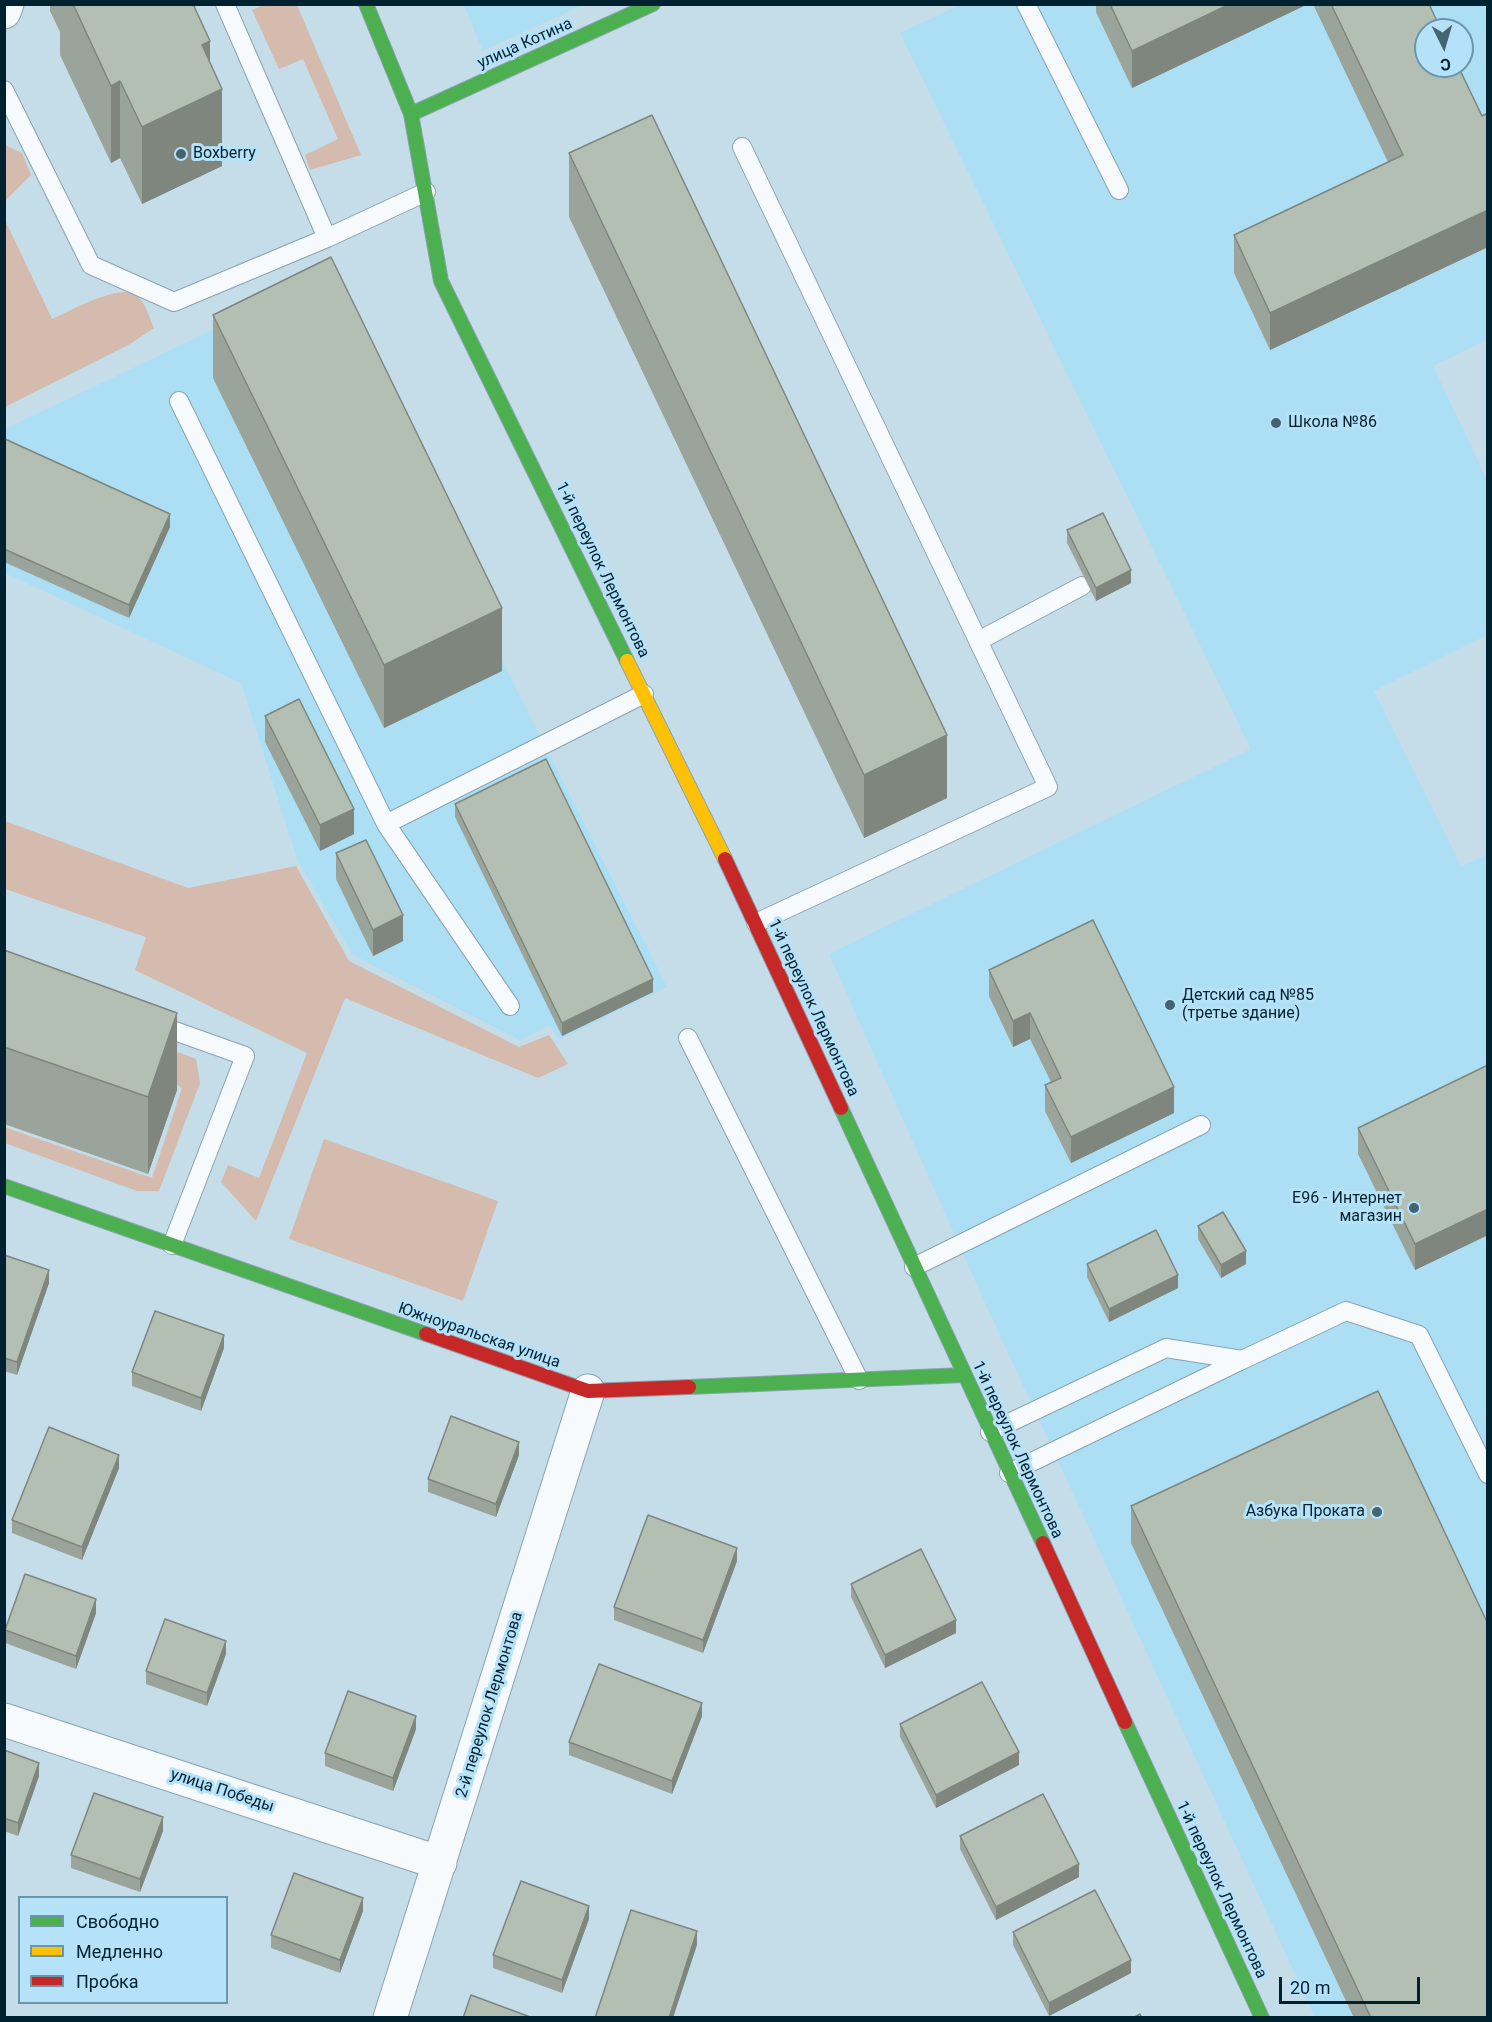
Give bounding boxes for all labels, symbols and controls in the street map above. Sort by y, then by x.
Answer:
street label: улица Котина [475,15,575,73]
north arrow [1414,18,1474,78]
text: С [1439,55,1451,74]
place label: Boxberry [193,144,256,164]
marker: Boxberry [174,147,188,161]
place label: Школа №86 [1288,413,1377,433]
marker: Школа №86 [1269,416,1283,430]
street label: 1-й переулок Лермонтова [551,479,653,661]
street label: 1-й переулок Лермонтова [763,916,863,1100]
place label: Детский сад №85 (третье здание) [1182,986,1314,1024]
marker: Детский сад №85 (третье здание) [1163,998,1177,1012]
place label: Е96 - Интернет магазин [1292,1189,1402,1227]
marker: Е96 - Интернет магазин [1407,1201,1421,1215]
street label: Южноуральская улица [395,1299,563,1373]
street label: 1-й переулок Лермонтова [967,1358,1067,1542]
place label: Азбука Проката [1246,1502,1365,1522]
marker: Азбука Проката [1370,1505,1384,1519]
street label: 2-й переулок Лермонтова [453,1610,527,1800]
street label: улица Победы [168,1765,276,1817]
street label: 1-й переулок Лермонтова [1171,1798,1271,1982]
legend [18,1896,228,2004]
text: Свободно [76,1911,159,1932]
text: Медленно [76,1941,163,1962]
scale bar [1282,1965,1423,2003]
text: Пробка [76,1971,139,1992]
text: 20 m [1290,1977,1330,1998]

